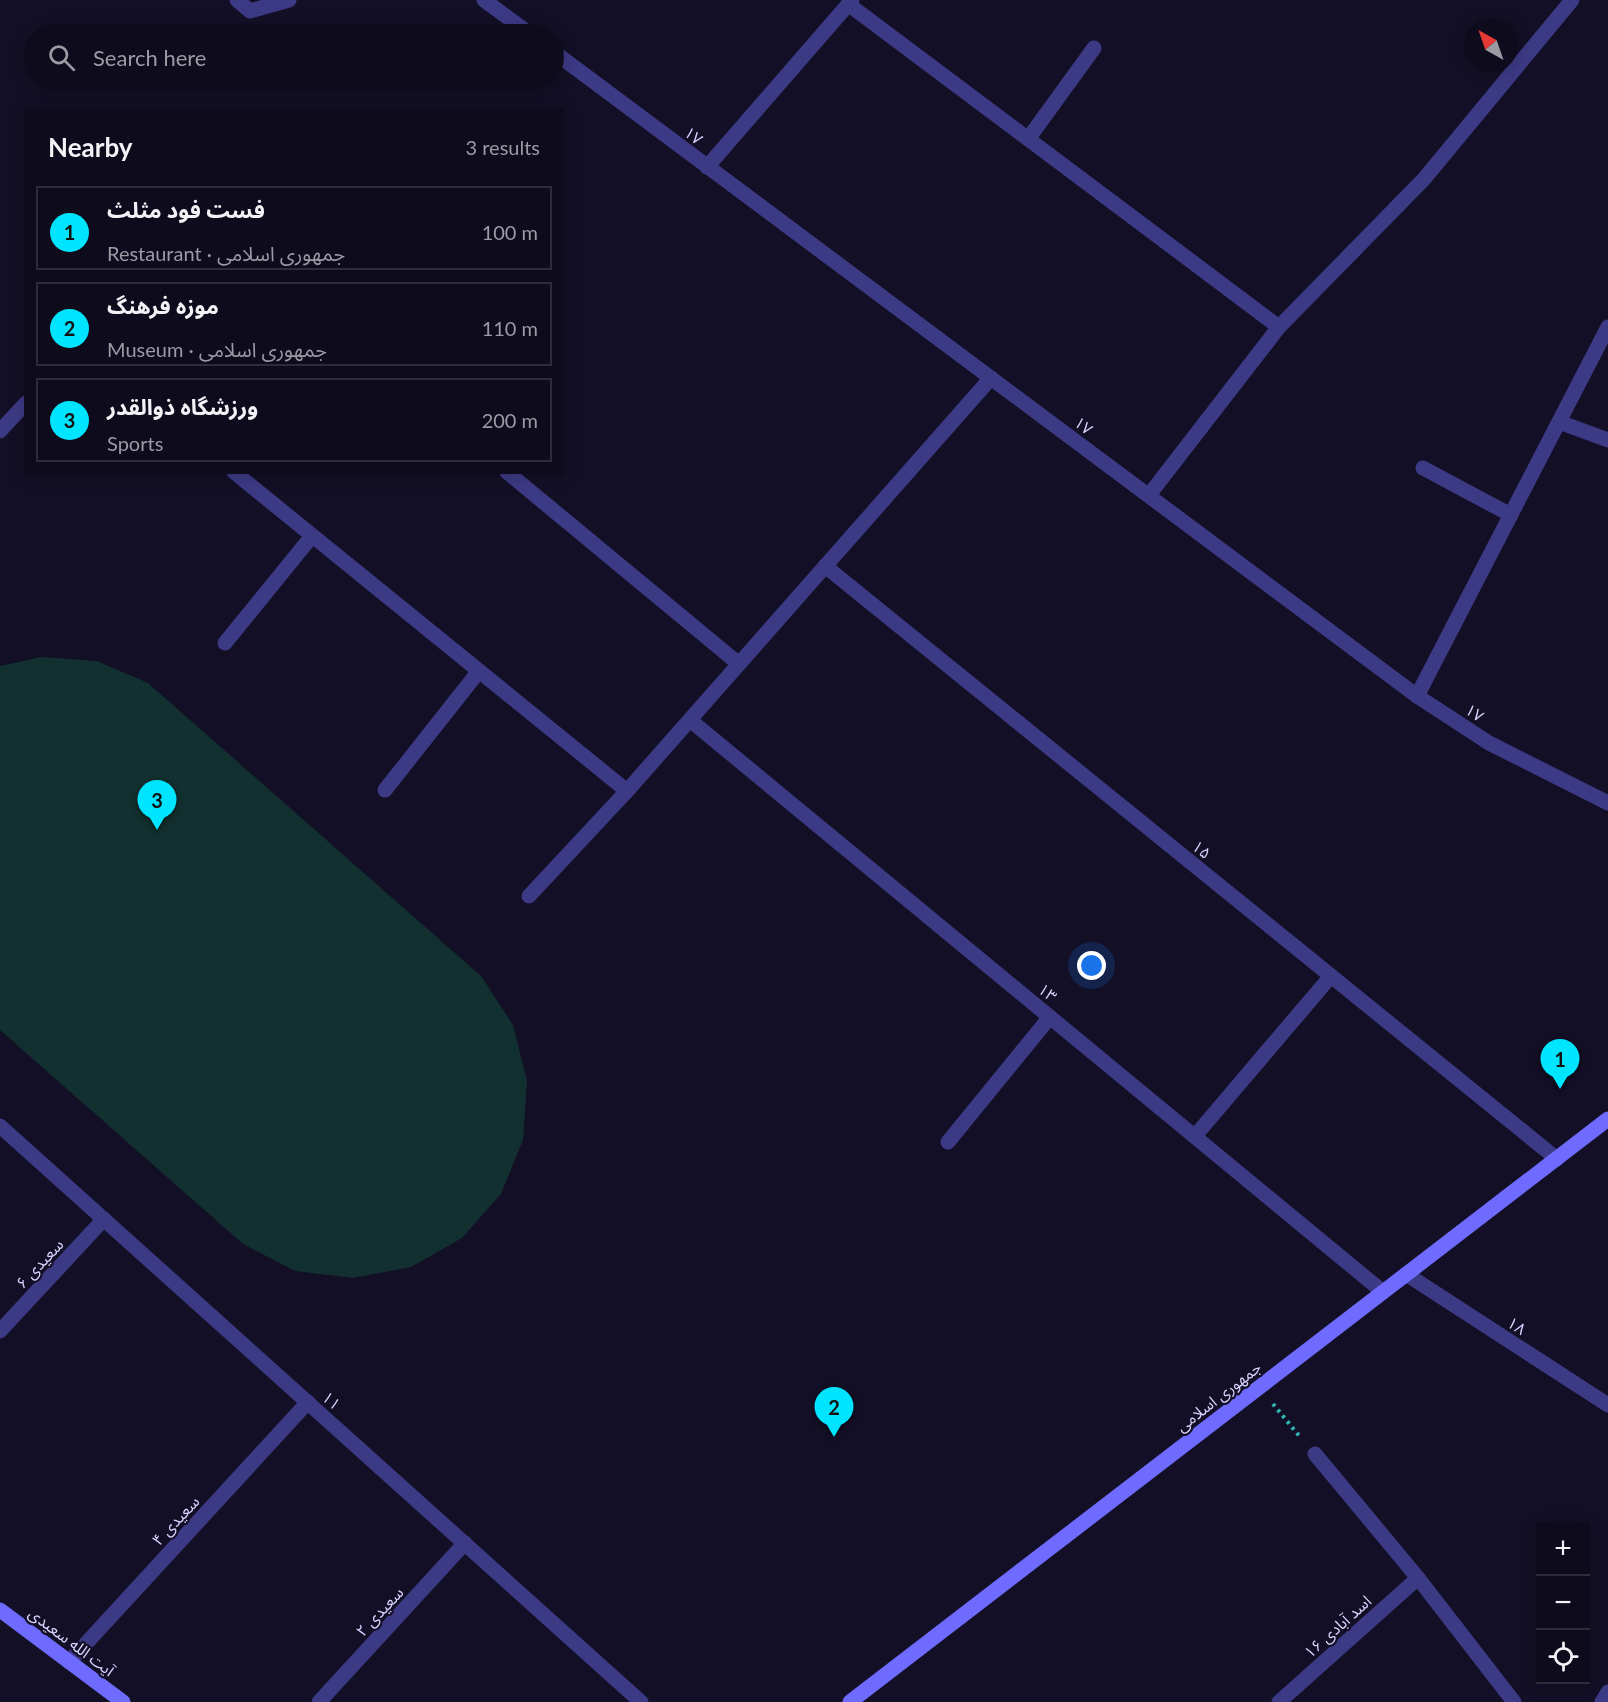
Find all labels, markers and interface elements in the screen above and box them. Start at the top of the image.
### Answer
north arrow [1464,18,1518,72]
search box [24,24,564,90]
icon: search [45,41,78,74]
text: Search here [93,44,206,71]
street label: ۱۷ [681,122,707,148]
text: Nearby [48,131,133,163]
text: 3 results [465,135,540,159]
text: فست فود مثلث [107,196,265,223]
text: 1 [64,220,75,244]
text: 100 m [482,220,538,244]
text: Restaurant · جمهوری اسلامی [107,241,345,265]
text: موزه فرهنگ [107,292,219,319]
text: 2 [64,316,75,340]
text: 110 m [482,316,538,340]
text: Museum · جمهوری اسلامی [107,337,327,361]
text: ورزشگاه ذوالقدر [107,393,258,420]
text: 3 [64,408,75,432]
text: 200 m [482,408,538,432]
street label: ۱۷ [1071,412,1097,438]
text: Sports [107,431,163,455]
street label: ۱۷ [1462,699,1488,725]
pin: 3 [138,780,176,830]
street label: ۱۵ [1189,836,1215,862]
your location [1077,951,1106,980]
street label: ۱۳ [1035,979,1061,1005]
pin: 1 [1540,1040,1580,1089]
street label: سعیدی ۶ [11,1234,67,1292]
street label: ۱۸ [1504,1312,1530,1338]
street label: جمهوری اسلامی [1172,1357,1265,1436]
street label: ۱۱ [319,1387,345,1413]
pin: 2 [814,1388,854,1437]
street label: سعیدی ۴ [147,1491,203,1549]
map controls [1536,1522,1590,1684]
button: + [1536,1522,1590,1576]
button: − [1536,1576,1590,1630]
street label: سعیدی ۲ [351,1582,407,1640]
street label: اسد آبادی ۱۶ [1299,1591,1375,1662]
street label: آیت الله سعیدی [25,1603,120,1681]
button: locate [1536,1630,1590,1684]

